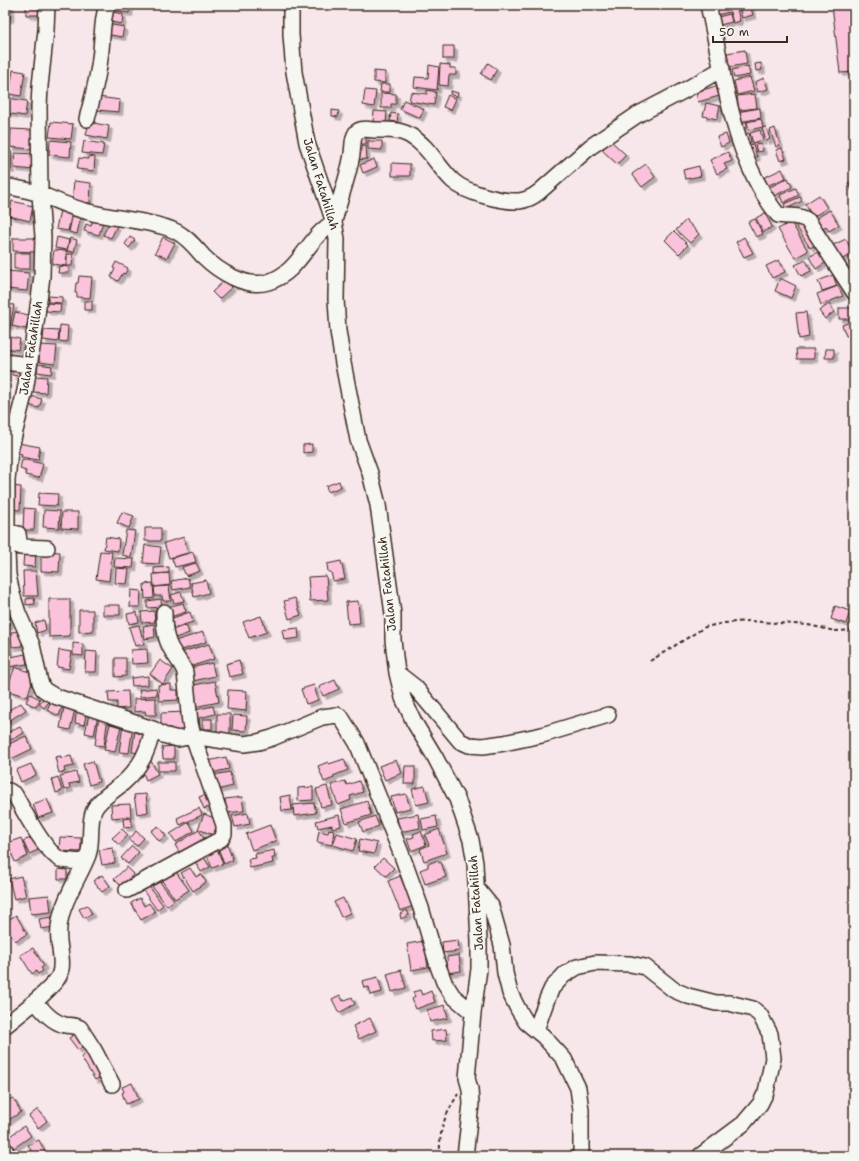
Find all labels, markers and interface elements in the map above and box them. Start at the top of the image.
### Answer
scale bar [713,18,787,44]
text: 50 m [719,24,749,40]
street label: Jalan Fatahillah [299,136,343,232]
street label: Jalan Fatahillah [16,300,46,396]
street label: Jalan Fatahillah [374,536,400,632]
street label: Jalan Fatahillah [465,855,487,951]

